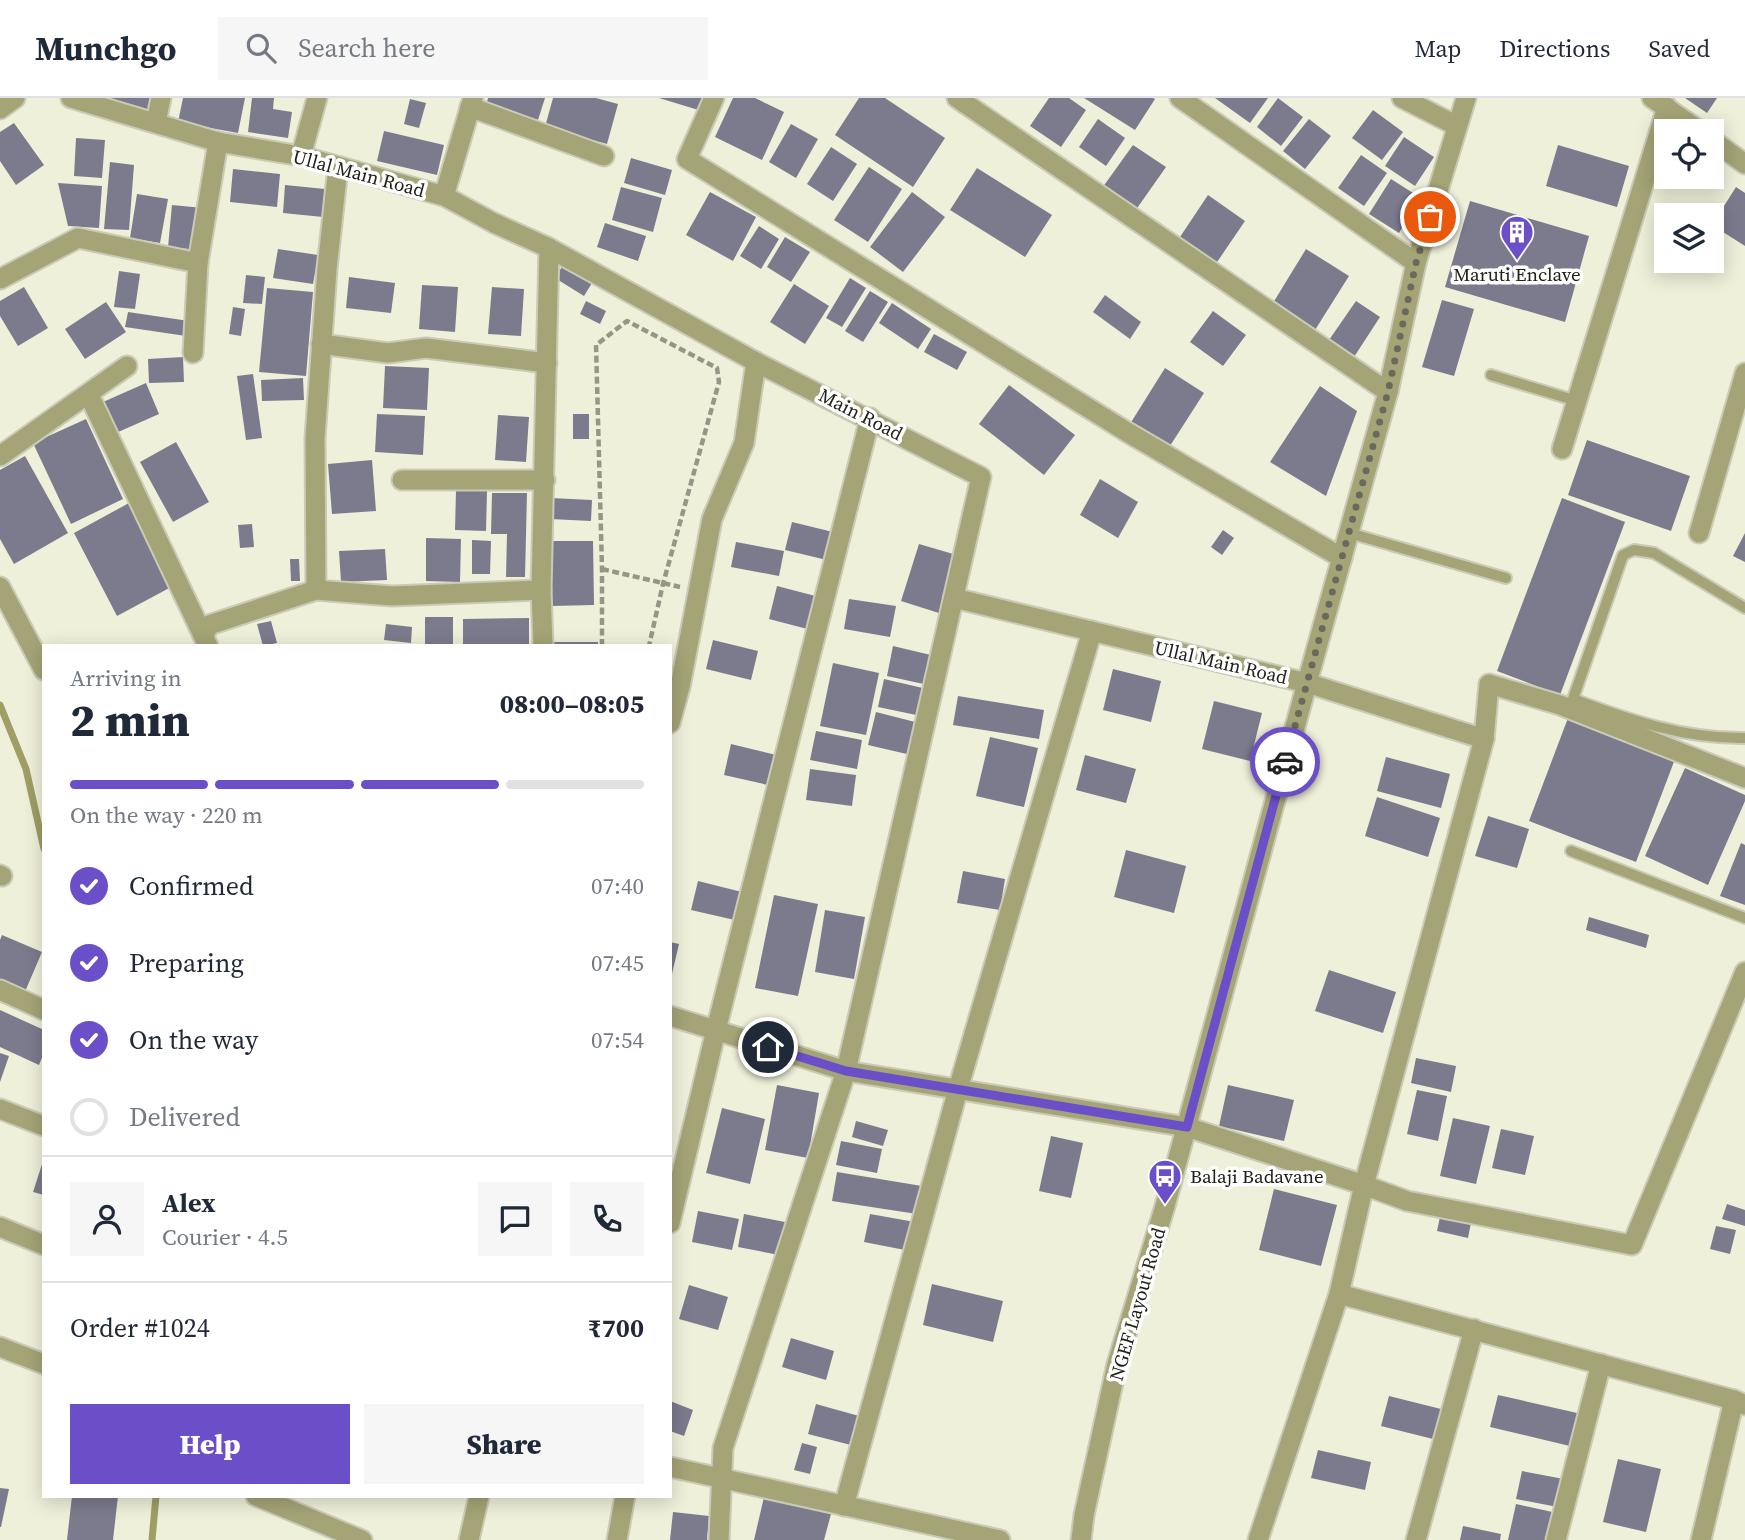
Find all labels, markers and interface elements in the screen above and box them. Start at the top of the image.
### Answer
search box [218,17,708,80]
text: Munchgo [35,26,176,71]
icon: search [242,29,280,67]
text: Search here [298,30,435,66]
text: Map [1414,32,1461,65]
text: Directions [1499,32,1610,65]
text: Saved [1648,32,1710,65]
map controls [1654,119,1724,273]
button: locate [1654,119,1724,189]
street label: Ullal Main Road [290,143,428,203]
pin [1400,187,1460,247]
icon: bag [1411,198,1449,236]
button: layers [1654,203,1724,273]
building icon: Maruti Enclave [1498,213,1536,262]
place label: Maruti Enclave [1453,261,1581,287]
street label: Main Road [815,382,908,446]
street label: Ullal Main Road [1152,634,1290,690]
text: Arriving in [70,662,182,694]
text: 08:00–08:05 [500,686,644,722]
text: 2 min [70,688,190,751]
courier [1250,727,1320,797]
icon: car [1266,743,1304,781]
text: On the way · 220 m [70,799,263,831]
icon: check [70,867,108,905]
text: Confirmed [129,868,254,904]
text: 07:40 [591,870,644,902]
icon: check [70,944,108,982]
text: Preparing [129,945,244,981]
text: 07:45 [591,947,644,979]
pin [738,1017,798,1077]
icon: check [70,1021,108,1059]
text: On the way [129,1022,258,1058]
text: 07:54 [591,1024,644,1056]
icon: home [749,1028,787,1066]
text: Delivered [129,1099,240,1135]
bus stop icon: Balaji Badavane [1146,1157,1184,1206]
place label: Balaji Badavane [1190,1163,1324,1189]
button: person [70,1182,144,1256]
button: chat [478,1182,552,1256]
button: phone [570,1182,644,1256]
text: Alex [162,1185,216,1221]
text: Courier · 4.5 [162,1221,288,1253]
street label: NGEF Layout Road [1103,1224,1171,1384]
text: Order #1024 [70,1310,210,1346]
text: ₹700 [588,1310,644,1346]
button: Help [70,1404,350,1484]
button: Share [364,1404,644,1484]

